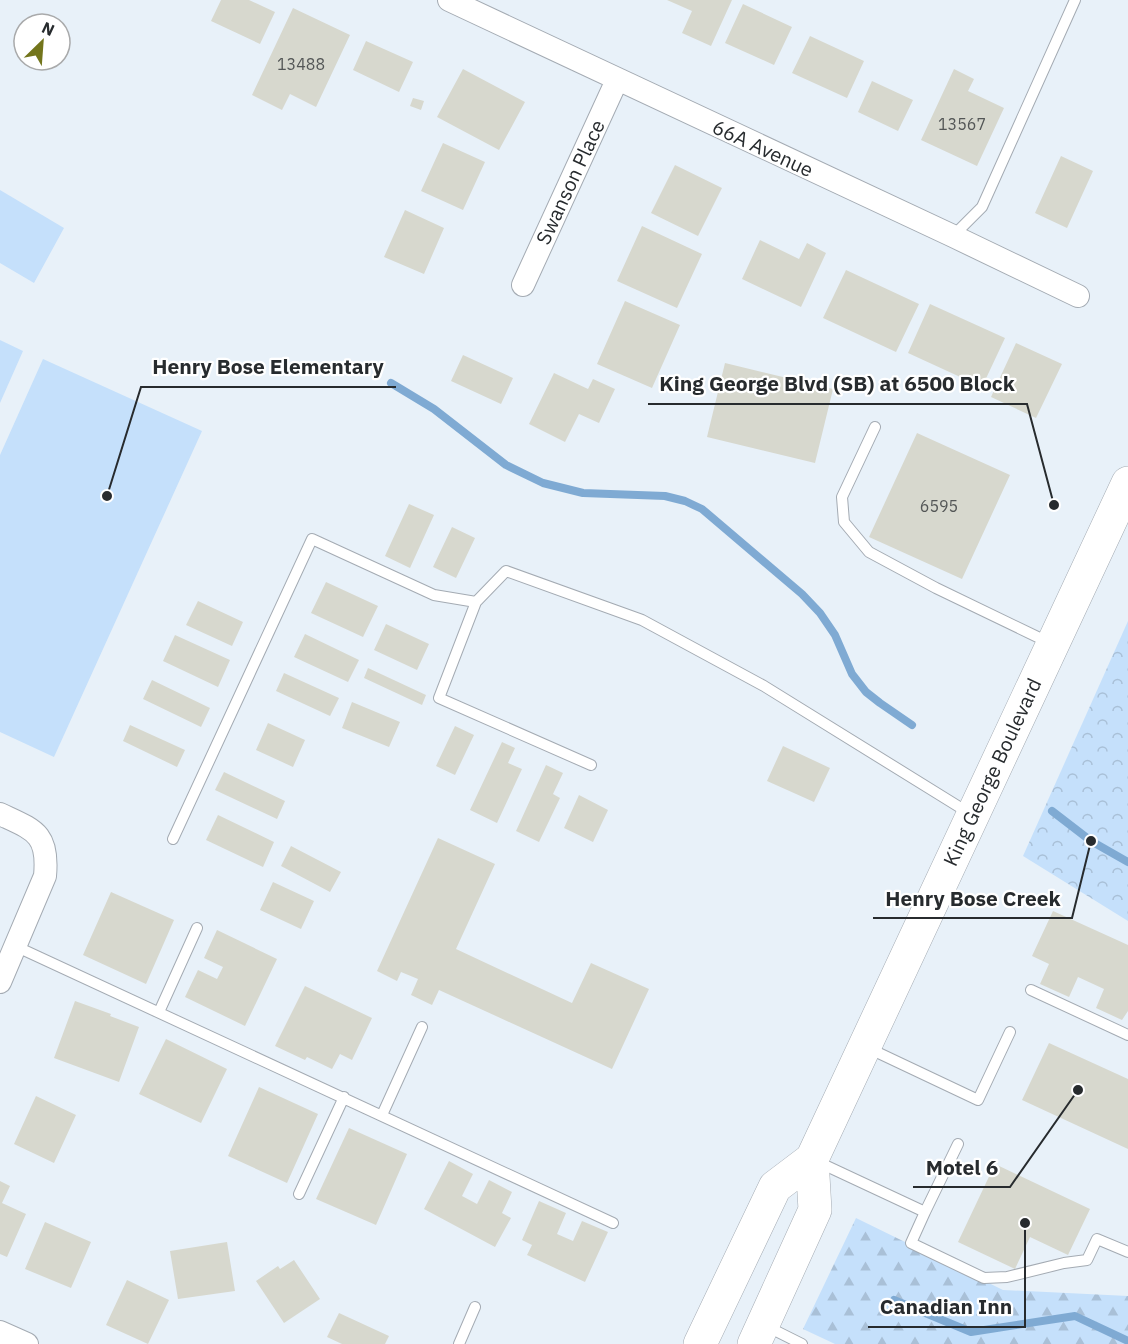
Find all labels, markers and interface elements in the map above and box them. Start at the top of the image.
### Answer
north arrow [12,12,72,72]
text: N [39,17,58,40]
house number: 13488 [277,54,325,74]
street label: 66A Avenue [708,113,818,183]
house number: 13567 [938,114,986,134]
street label: Swanson Place [529,115,611,249]
callout: Henry Bose Elementary [141,348,396,387]
text: Henry Bose Elementary [152,352,384,380]
callout: King George Blvd (SB) at 6500 Block [648,365,1027,404]
text: King George Blvd (SB) at 6500 Block [659,369,1016,397]
house number: 6595 [920,496,958,516]
street label: King George Boulevard [937,674,1047,870]
callout: Henry Bose Creek [873,879,1072,918]
text: Henry Bose Creek [885,884,1062,912]
callout: Motel 6 [913,1148,1010,1187]
text: Motel 6 [926,1153,998,1181]
callout: Canadian Inn [868,1288,1025,1327]
text: Canadian Inn [880,1292,1012,1320]

